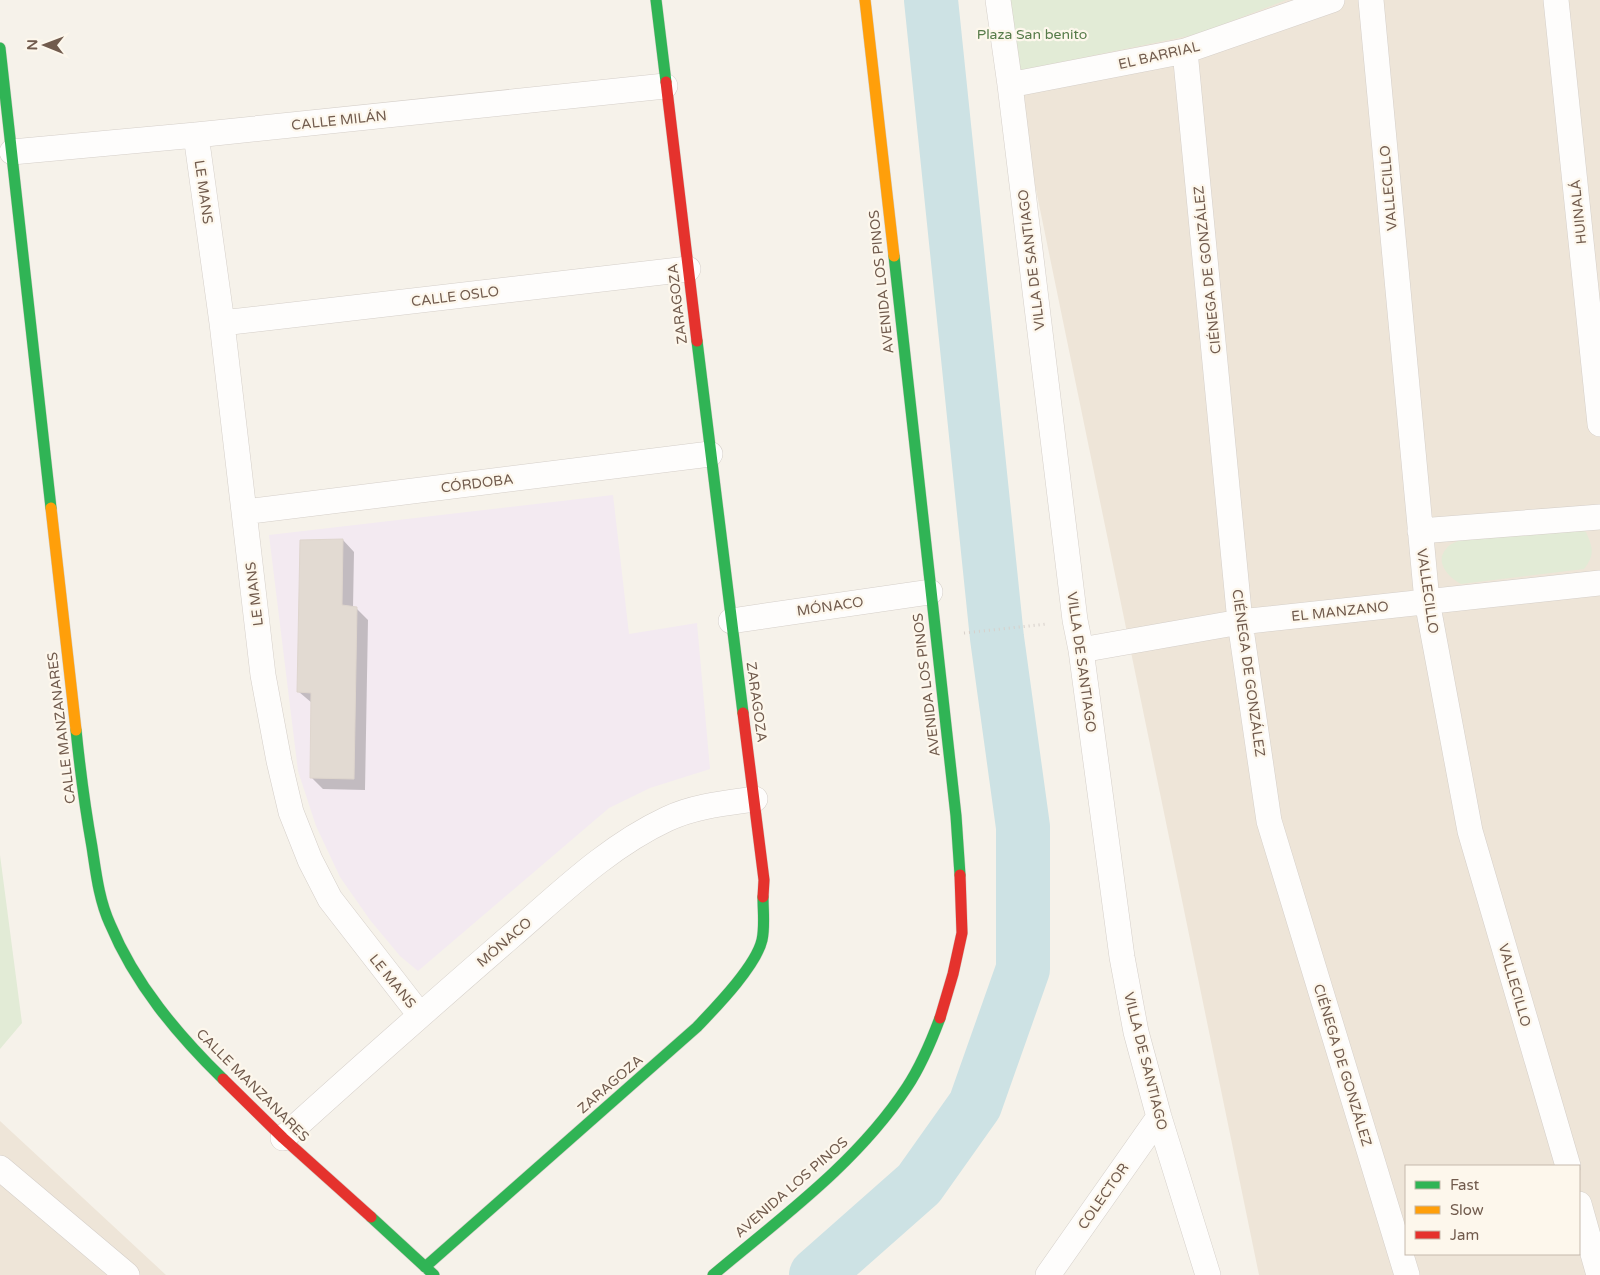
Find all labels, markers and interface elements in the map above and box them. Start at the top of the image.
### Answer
north arrow [20,20,70,70]
park label: Plaza San benito [977,26,1087,43]
street label: EL BARRIAL [1117,38,1202,73]
text: N [24,39,41,51]
street label: CALLE MILÁN [290,107,388,134]
street label: VALLECILLO [1376,145,1401,231]
street label: LE MANS [191,159,216,226]
street label: HUINALÁ [1567,179,1590,245]
street label: CIÉNEGA DE GONZÁLEZ [1190,185,1225,355]
street label: VILLA DE SANTIAGO [1014,189,1049,331]
street label: AVENIDA LOS PINOS [865,209,897,355]
street label: ZARAGOZA [664,263,691,345]
street label: CALLE OSLO [410,283,500,310]
street label: CÓRDOBA [440,471,514,496]
street label: VALLECILLO [1413,547,1442,635]
street label: LE MANS [242,561,267,627]
street label: CIÉNEGA DE GONZÁLEZ [1228,588,1269,758]
street label: VILLA DE SANTIAGO [1063,591,1100,733]
street label: MÓNACO [796,593,865,620]
street label: EL MANZANO [1291,598,1390,625]
street label: AVENIDA LOS PINOS [909,612,944,758]
street label: CALLE MANZANARES [44,651,79,805]
street label: ZARAGOZA [742,661,771,743]
street label: MÓNACO [473,914,535,971]
street label: VALLECILLO [1495,942,1535,1029]
street label: LE MANS [366,951,420,1012]
street label: CIÉNEGA DE GONZÁLEZ [1310,982,1375,1149]
street label: VILLA DE SANTIAGO [1120,990,1171,1132]
street label: CALLE MANZANARES [193,1025,313,1146]
street label: ZARAGOZA [574,1051,646,1117]
street label: AVENIDA LOS PINOS [731,1133,852,1241]
street label: COLECTOR [1074,1160,1132,1233]
legend [1405,1165,1580,1255]
text: Fast [1450,1176,1480,1194]
text: Slow [1450,1201,1484,1219]
text: Jam [1450,1226,1479,1244]

